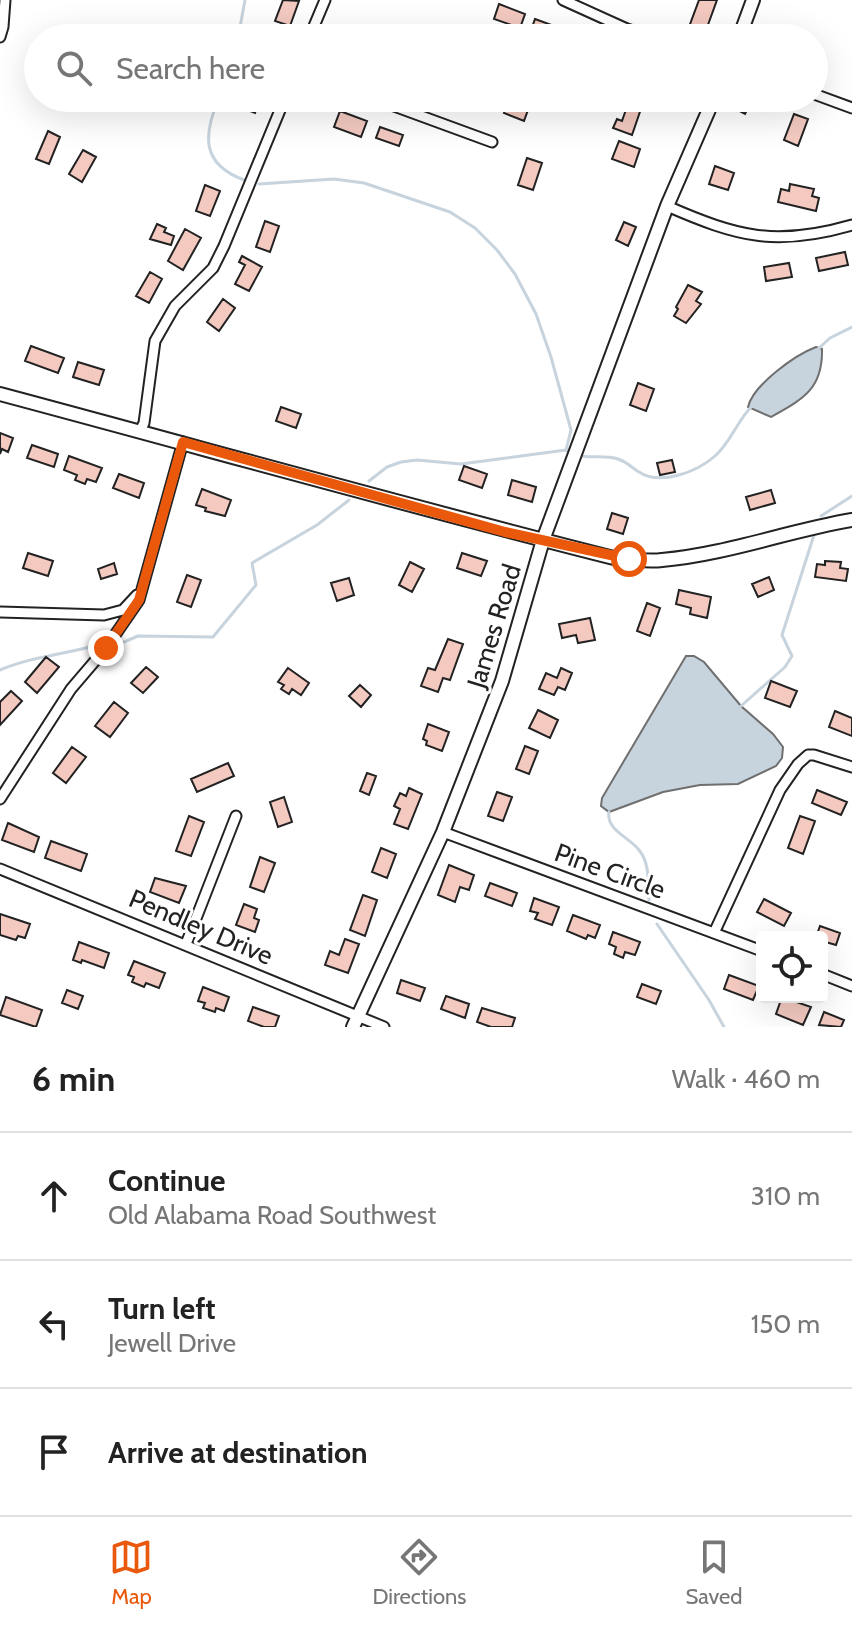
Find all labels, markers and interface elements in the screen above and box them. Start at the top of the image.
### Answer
search box [24,24,828,112]
icon: search [52,46,96,90]
text: Search here [116,50,265,87]
route start [611,541,647,577]
street label: James Road [460,560,528,693]
route end [88,630,124,666]
street label: Pine Circle [550,836,670,906]
street label: Pendley Drive [124,882,278,972]
map controls [756,931,828,1003]
button: locate [756,931,828,1003]
text: 6 min [32,1058,115,1100]
text: Walk · 460 m [672,1063,820,1095]
text: Continue [108,1162,225,1199]
icon: ahead [32,1174,76,1218]
text: 310 m [751,1180,820,1212]
text: Old Alabama Road Southwest [108,1199,436,1231]
text: Turn left [108,1290,216,1327]
icon: left [32,1302,76,1346]
text: 150 m [751,1308,820,1340]
text: Jewell Drive [108,1327,236,1359]
icon: arrive [32,1430,76,1474]
text: Arrive at destination [108,1434,368,1471]
tab: Map [109,1535,153,1610]
tab: Directions [372,1535,466,1610]
tab: Saved [685,1535,743,1610]

